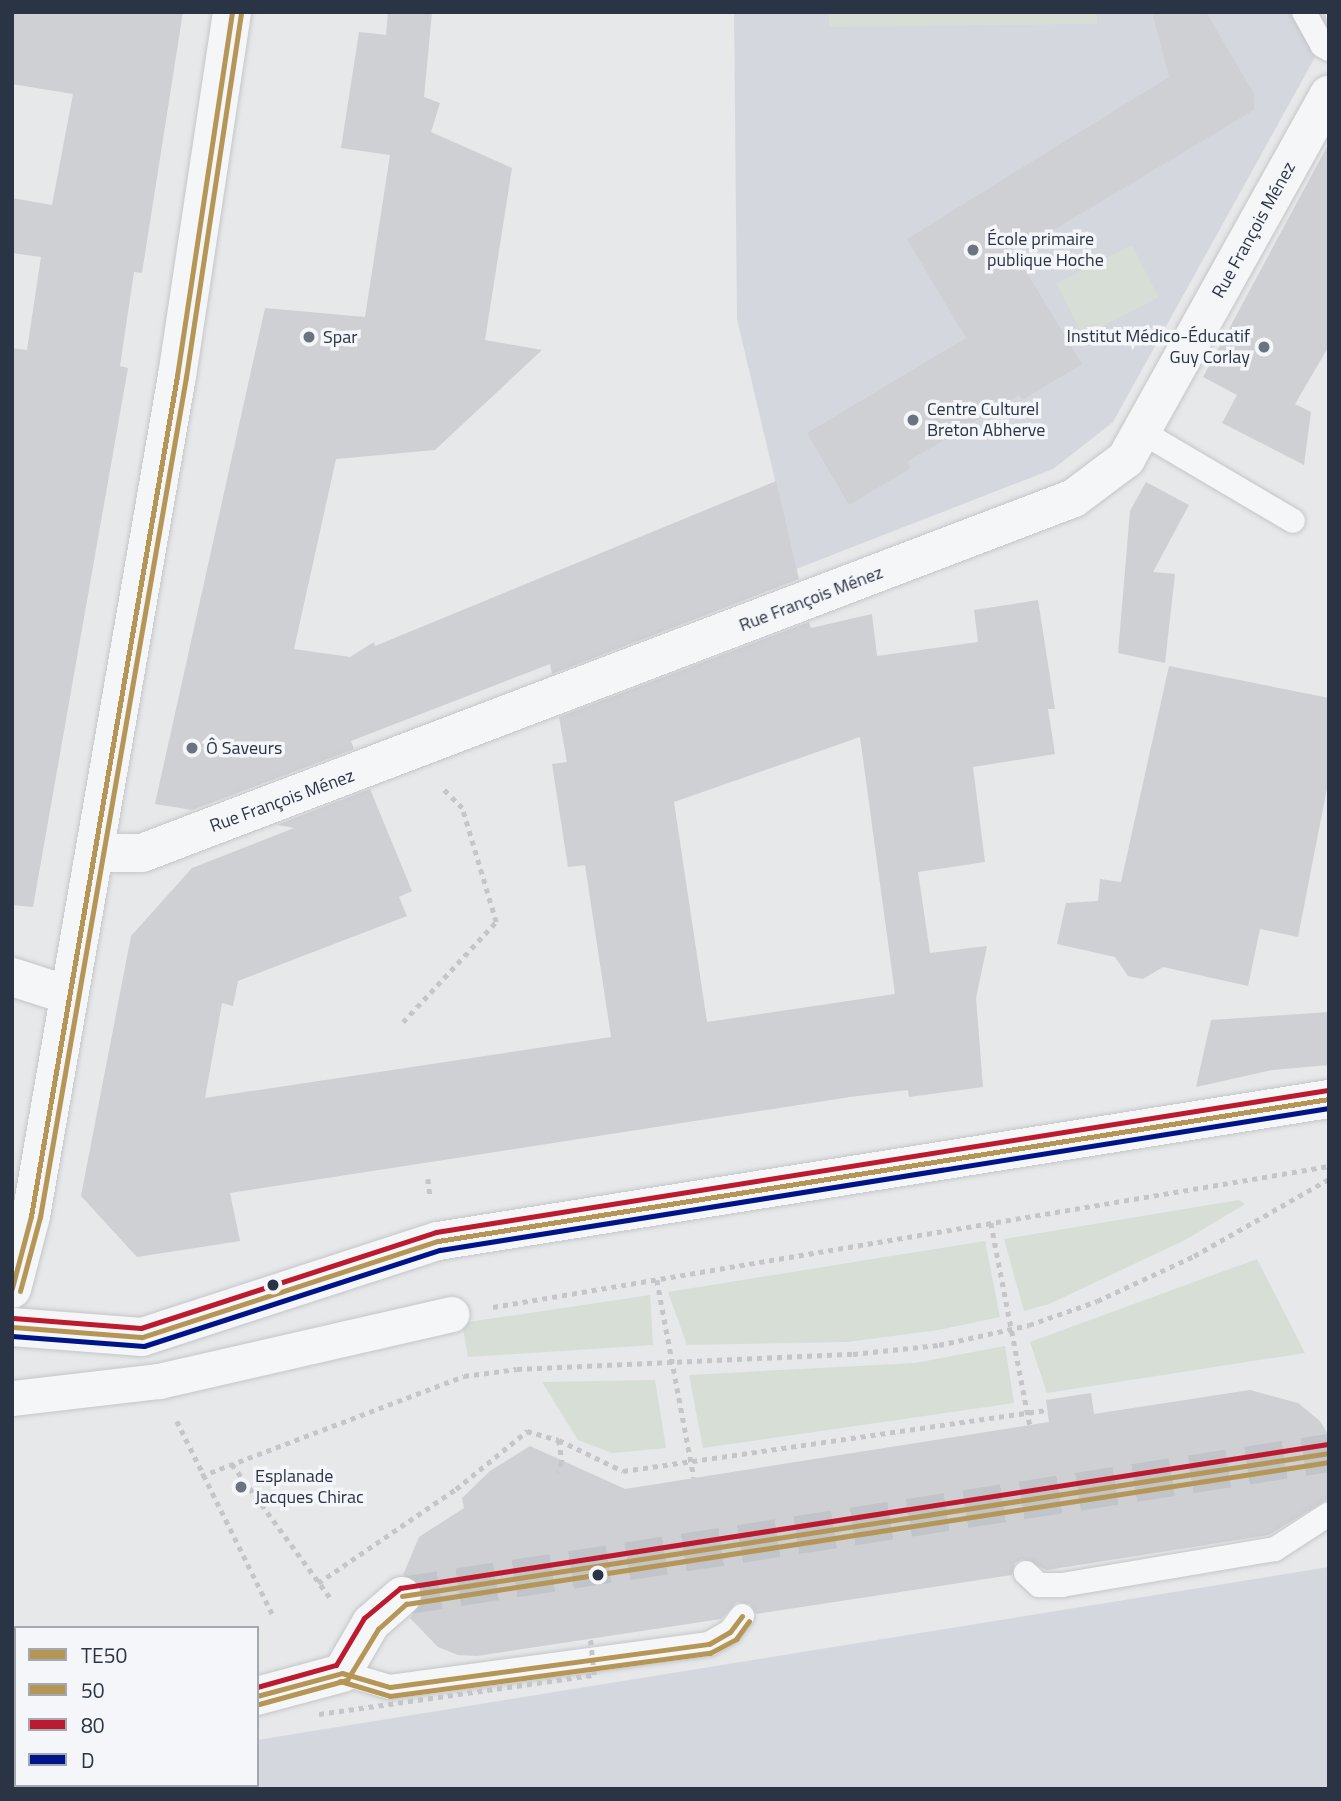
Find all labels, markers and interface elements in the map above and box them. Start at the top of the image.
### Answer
street label: Rue François Ménez [1208,158,1300,302]
place label: École primaire publique Hoche [987,229,1104,272]
marker: École primaire publique Hoche [965,242,981,258]
place label: Spar [323,326,357,348]
place label: Institut Médico-Éducatif Guy Corlay [1066,326,1250,368]
marker: Spar [301,329,317,345]
marker: Institut Médico-Éducatif Guy Corlay [1256,339,1272,355]
place label: Centre Culturel Breton Abherve [927,399,1045,442]
marker: Centre Culturel Breton Abherve [905,412,921,428]
street label: Rue François Ménez [736,562,886,636]
place label: Ô Saveurs [206,737,282,759]
marker: Ô Saveurs [184,740,200,756]
street label: Rue François Ménez [207,765,357,837]
unlabelled marker [266,1278,280,1292]
place label: Esplanade Jacques Chirac [255,1466,364,1508]
marker: Esplanade Jacques Chirac [233,1479,249,1495]
unlabelled marker [591,1568,605,1582]
legend [14,1626,259,1787]
text: TE50 [81,1639,127,1671]
text: 50 [81,1674,105,1706]
text: 80 [81,1709,105,1741]
text: D [81,1744,95,1776]

